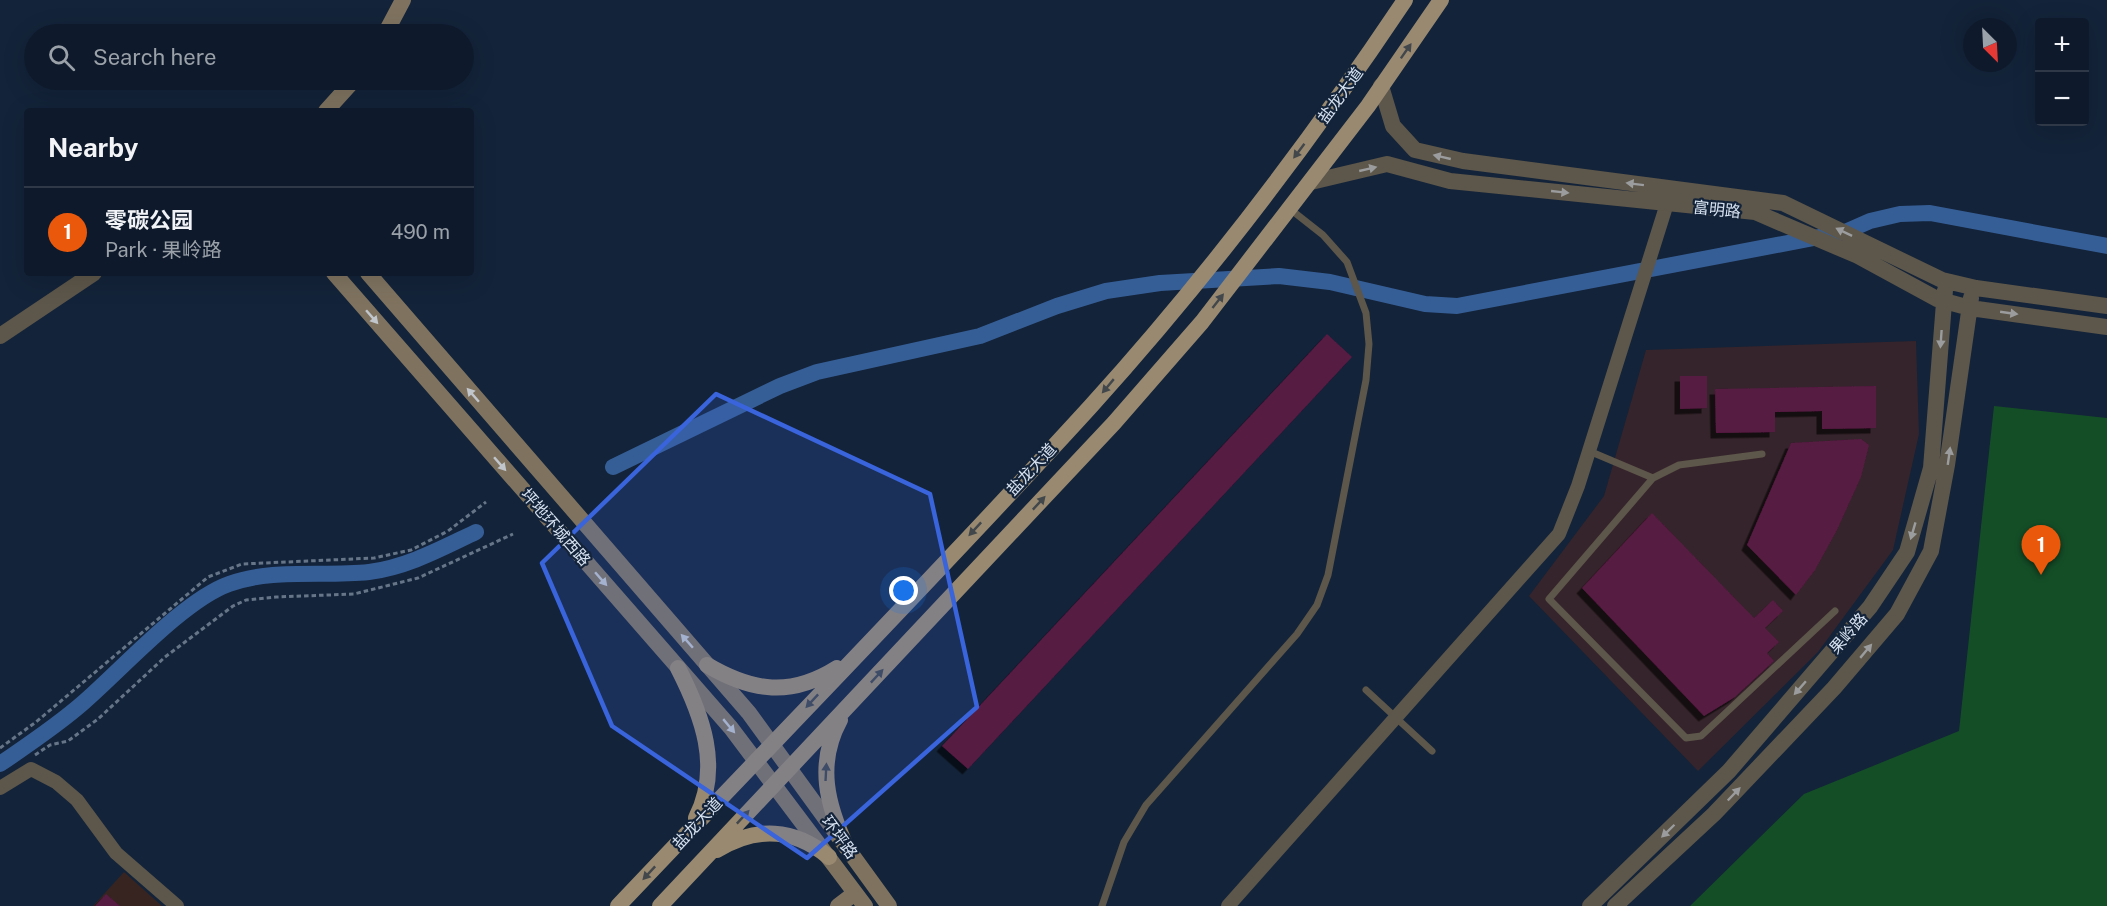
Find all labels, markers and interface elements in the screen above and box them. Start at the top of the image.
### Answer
north arrow [1963,18,2017,72]
map controls [2035,18,2089,126]
button: + [2035,18,2089,72]
search box [24,24,474,90]
icon: search [45,41,78,74]
one-way arrow [1400,43,1412,59]
text: Search here [93,44,217,70]
street label: 盐龙大道 [1314,64,1367,127]
button: − [2035,72,2089,126]
text: Nearby [48,132,138,163]
one-way arrow [1293,143,1305,158]
one-way arrow [1433,151,1451,161]
one-way arrow [1359,163,1377,173]
one-way arrow [1625,179,1644,188]
one-way arrow [1550,187,1569,197]
street label: 富明路 [1692,198,1742,221]
text: 零碳公园 [105,207,193,233]
text: 1 [63,220,72,244]
text: 490 m [391,220,450,244]
one-way arrow [1836,228,1853,237]
text: Park · 果岭路 [105,238,222,262]
one-way arrow [1211,294,1223,309]
one-way arrow [365,309,378,324]
one-way arrow [2000,309,2019,318]
one-way arrow [1937,329,1946,348]
one-way arrow [1102,378,1115,393]
one-way arrow [467,388,480,403]
street label: 盐龙大道 [1003,439,1060,499]
one-way arrow [1944,447,1953,466]
one-way arrow [493,456,506,471]
street label: 坪地环城西路 [517,485,594,570]
one-way arrow [1032,496,1045,511]
one-way arrow [968,521,982,536]
one-way arrow [1908,522,1917,540]
pin: 1 [2022,526,2060,575]
one-way arrow [594,571,607,586]
your location [889,576,918,605]
street label: 果岭路 [1825,609,1871,658]
one-way arrow [680,634,693,649]
one-way arrow [1859,644,1872,659]
one-way arrow [870,668,884,683]
one-way arrow [1794,680,1807,696]
one-way arrow [805,693,819,708]
one-way arrow [722,718,735,733]
one-way arrow [822,763,831,782]
one-way arrow [1726,787,1740,801]
street label: 盐龙大道 [669,793,726,853]
one-way arrow [736,810,750,825]
street label: 环坪路 [818,812,861,862]
one-way arrow [1661,823,1675,837]
one-way arrow [643,866,657,880]

